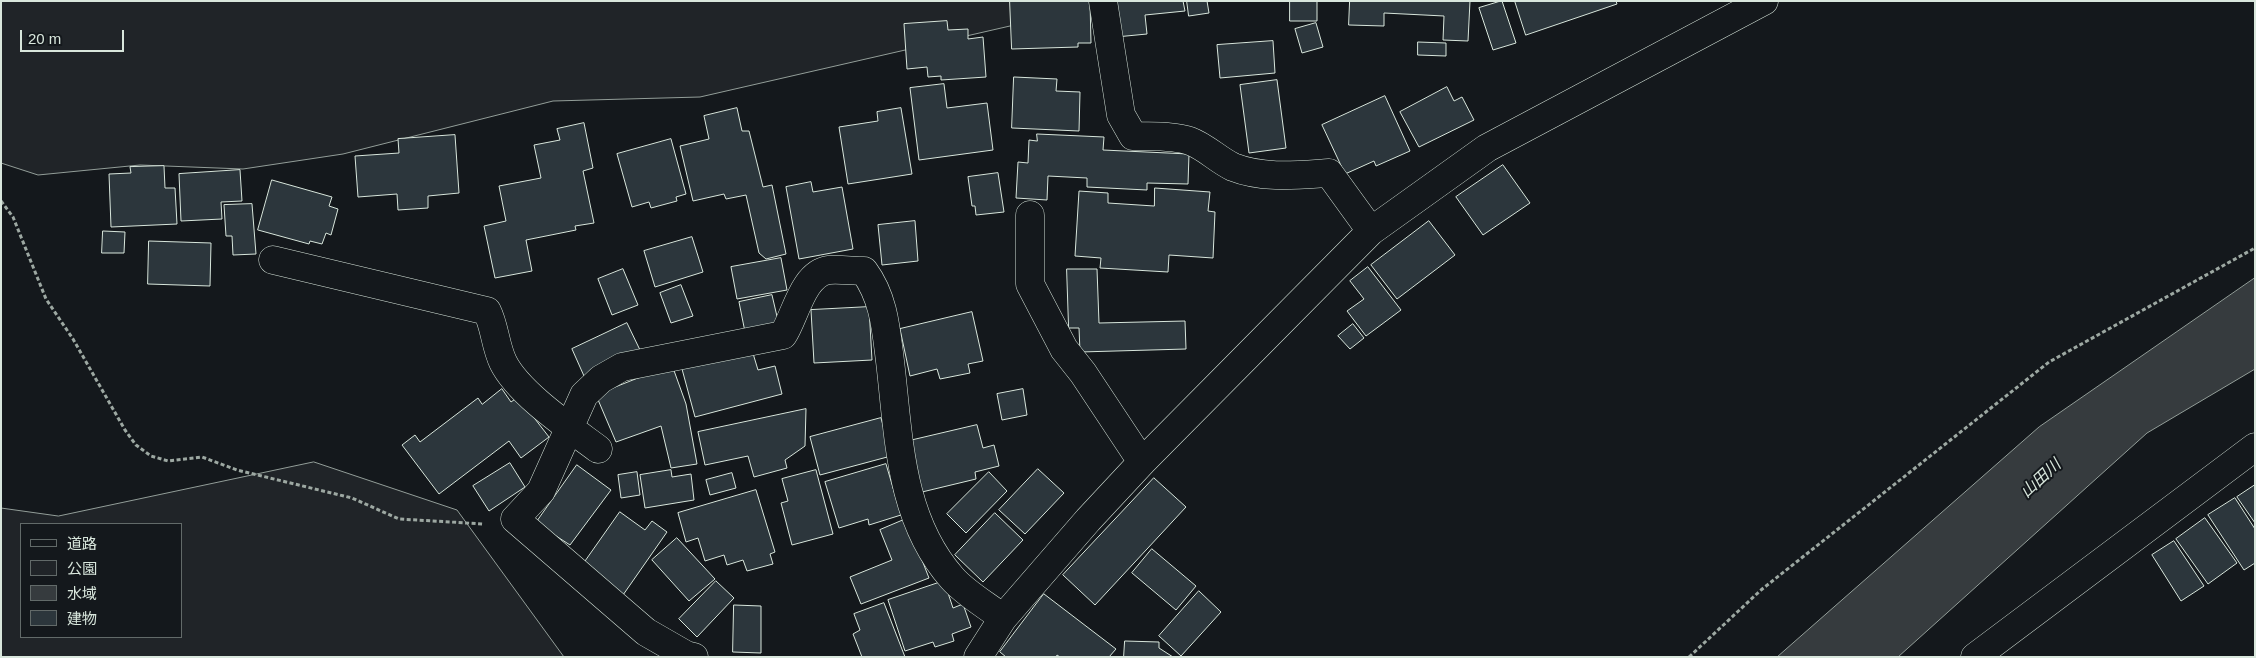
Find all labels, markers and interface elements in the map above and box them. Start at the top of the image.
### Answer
scale bar [22,20,126,52]
text: 20 m [28,30,61,47]
water label: 山田川 [2017,456,2065,502]
legend [20,523,182,638]
text: 道路 [67,535,97,552]
text: 公園 [67,560,97,577]
text: 水域 [67,585,97,602]
text: 建物 [67,610,97,627]

